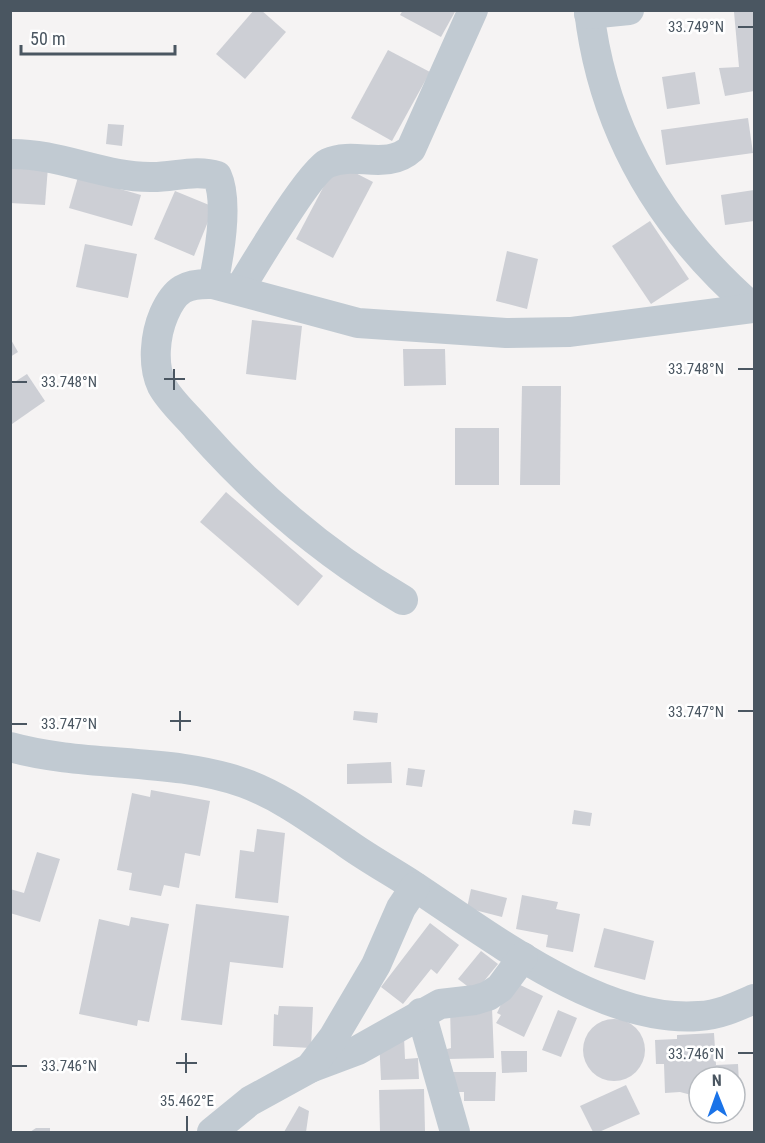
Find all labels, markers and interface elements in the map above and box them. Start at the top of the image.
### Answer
scale bar [21,18,176,56]
text: 33.749°N [668,18,724,36]
text: 50 m [30,28,65,49]
text: 33.748°N [668,360,724,378]
text: 33.748°N [41,373,97,391]
text: 33.747°N [668,703,724,721]
text: 33.747°N [41,715,97,733]
text: 33.746°N [668,1045,724,1063]
text: 33.746°N [41,1057,97,1075]
north arrow [687,1065,747,1125]
text: N [712,1071,722,1090]
text: 35.462°E [160,1092,214,1110]

